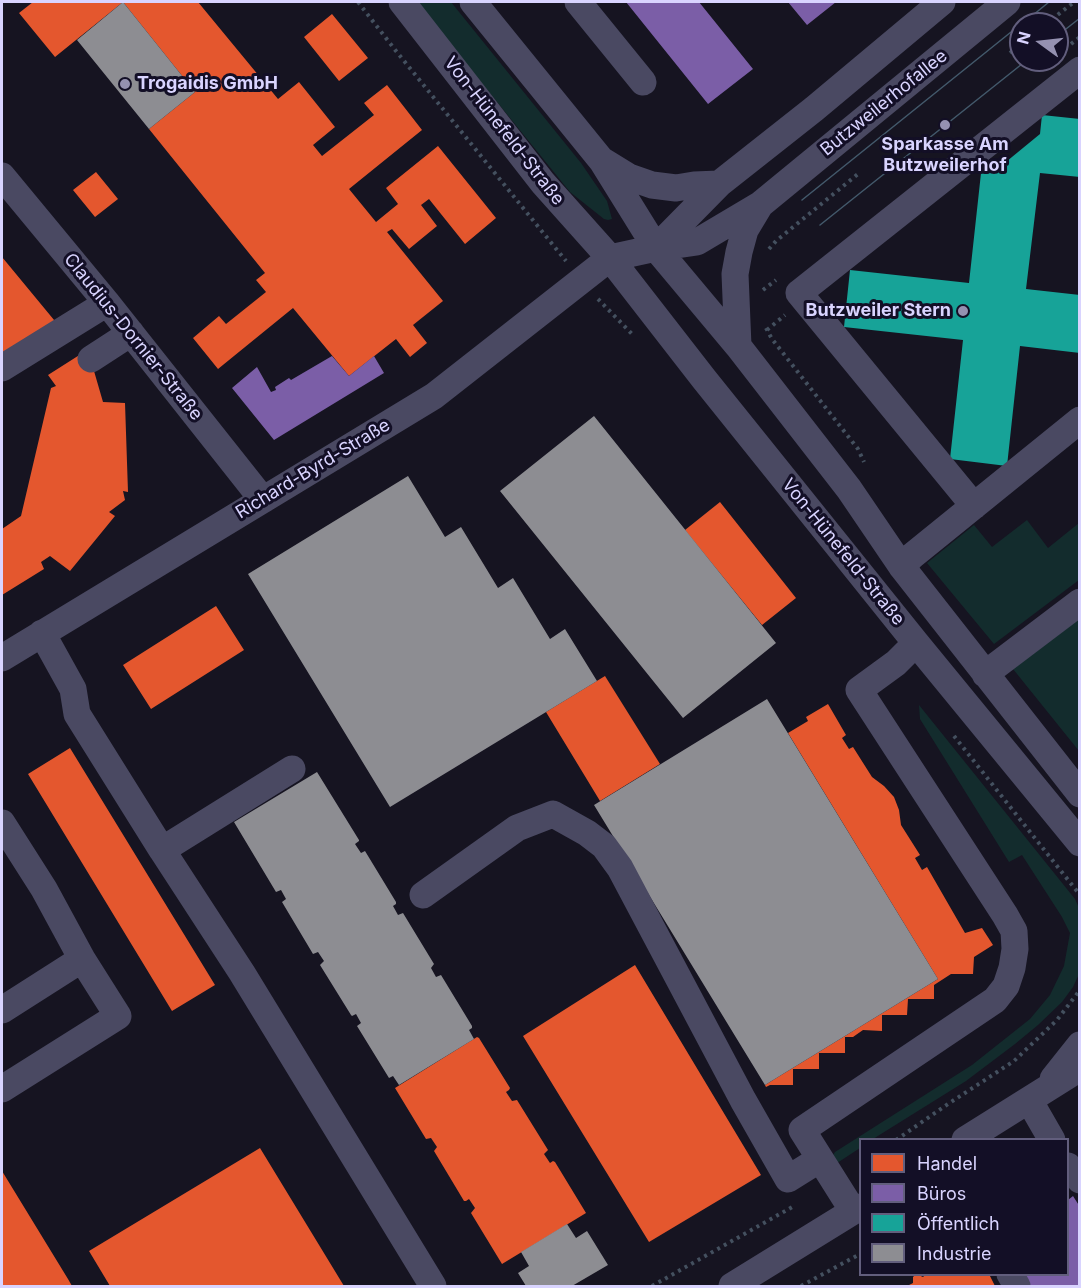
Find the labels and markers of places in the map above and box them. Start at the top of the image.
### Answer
place label: Trogaidis GmbH [137,73,278,95]
marker: Trogaidis GmbH [118,77,132,91]
marker: Sparkasse Am Butzweilerhof [938,118,952,132]
place label: Sparkasse Am Butzweilerhof [881,134,1009,176]
place label: Butzweiler Stern [806,300,951,322]
marker: Butzweiler Stern [956,304,970,318]

